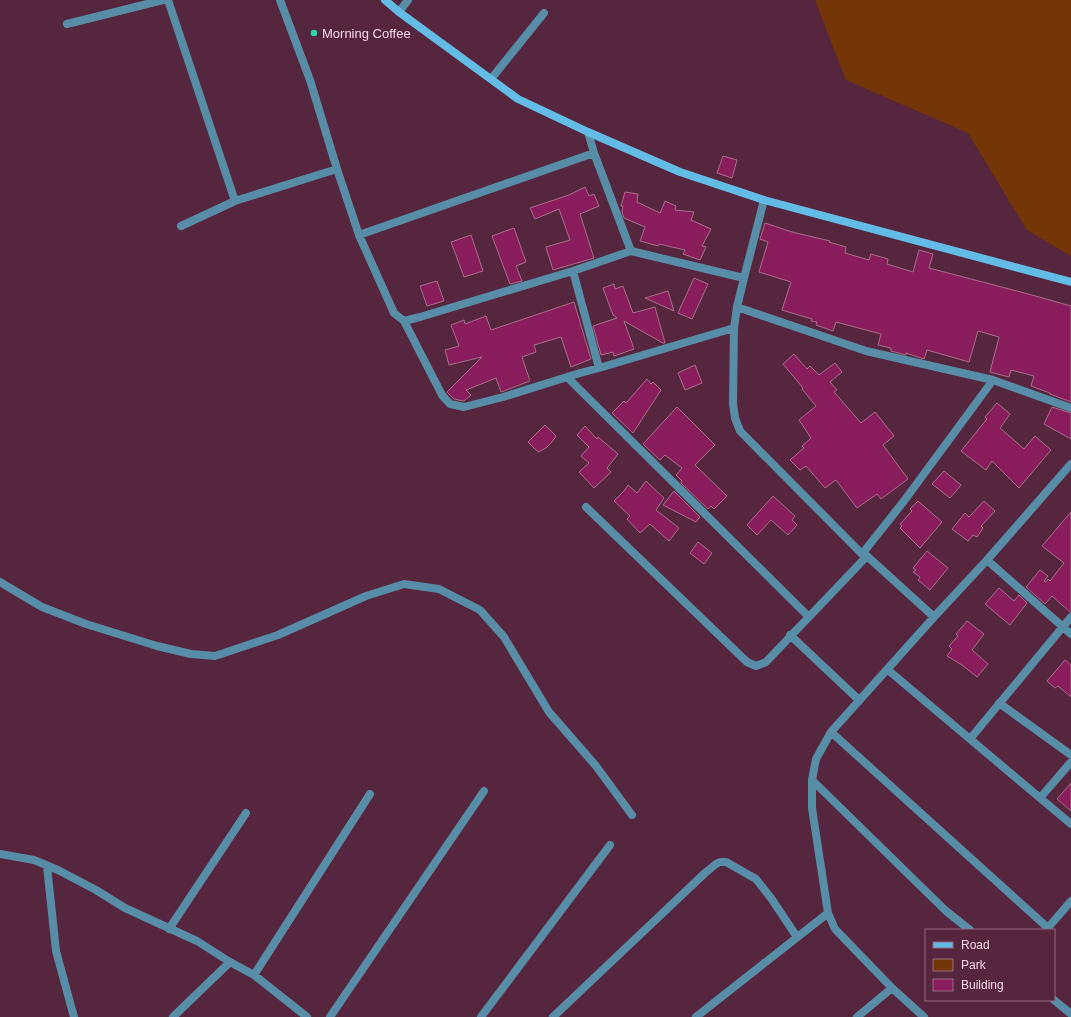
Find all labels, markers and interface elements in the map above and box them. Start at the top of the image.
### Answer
place label: Morning Coffee [322,26,411,41]
marker: Morning Coffee [309,28,319,38]
legend [925,929,1055,1001]
text: Road [961,938,990,952]
text: Park [961,958,987,972]
text: Building [961,978,1004,992]

